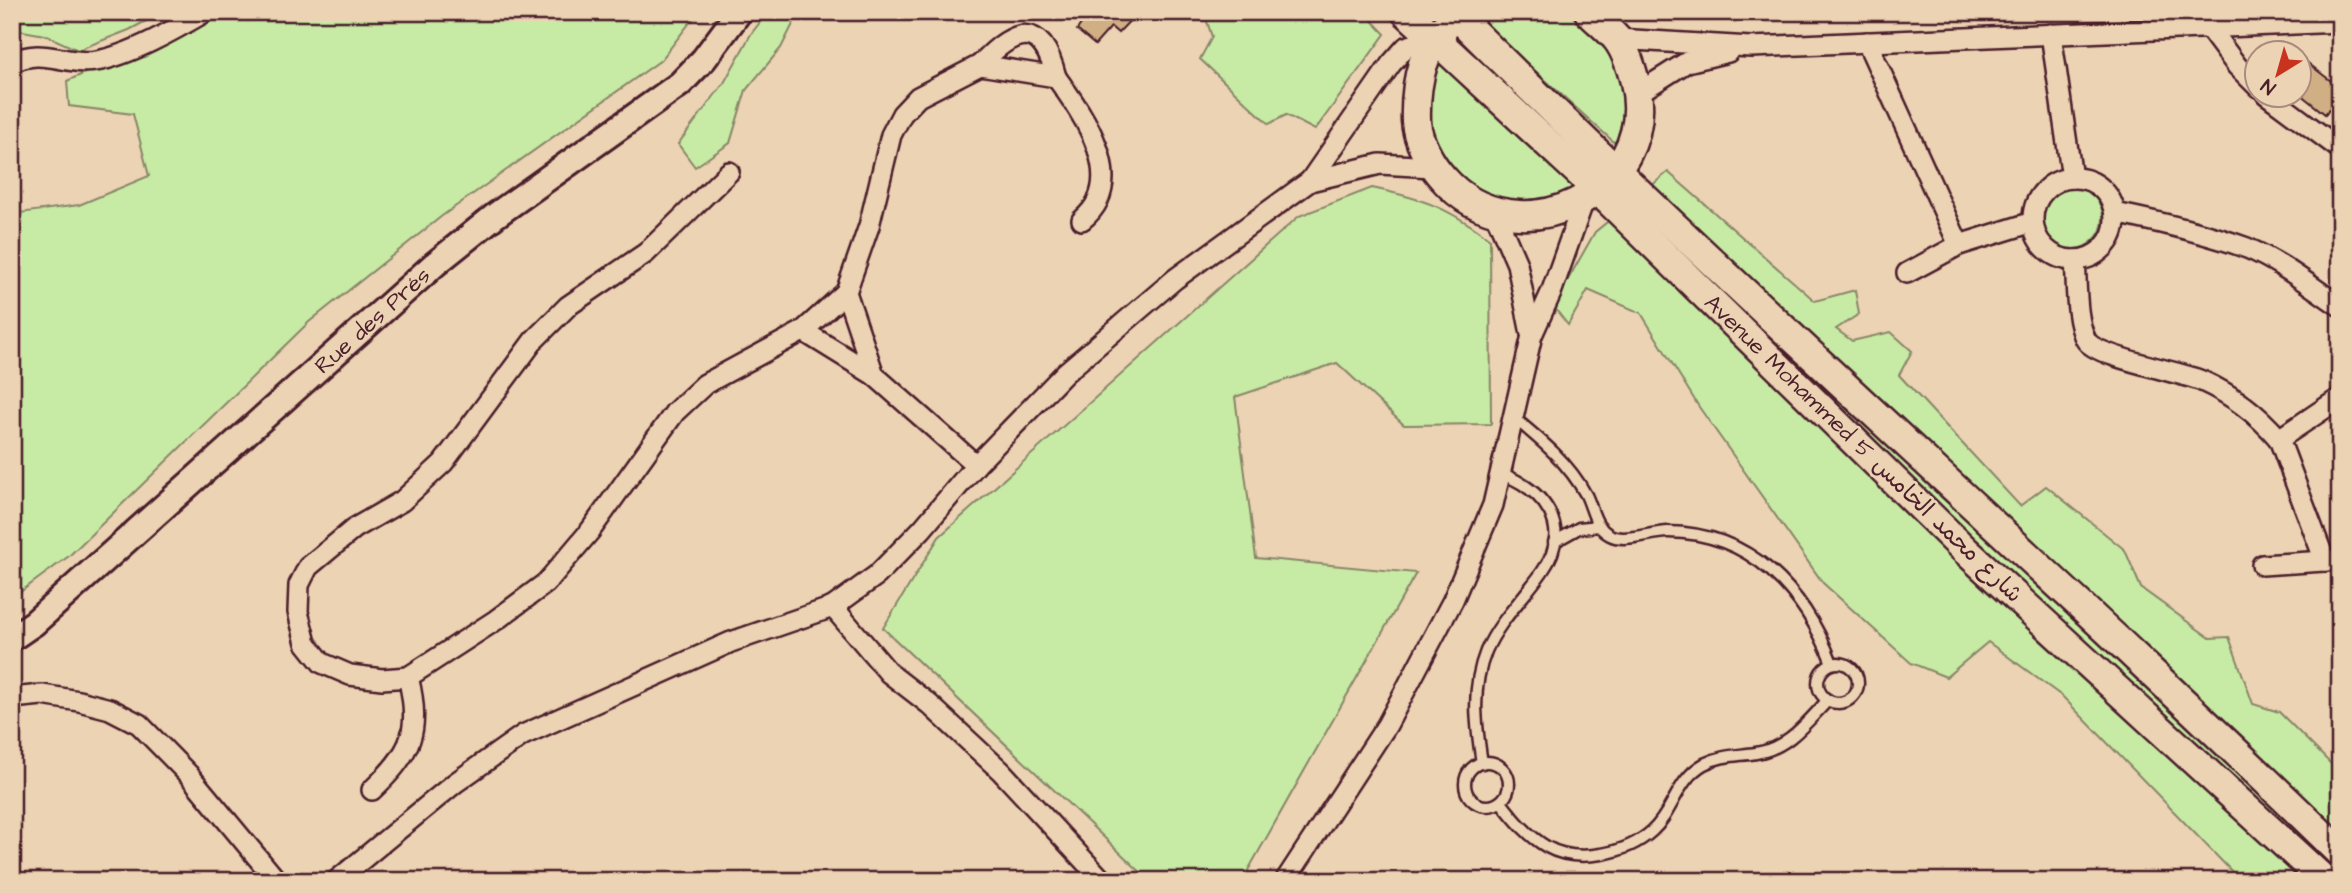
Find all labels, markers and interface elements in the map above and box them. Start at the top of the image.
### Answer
north arrow [2244,38,2314,108]
text: N [2256,72,2282,101]
street label: Rue des Prés [308,260,438,382]
street label: Avenue Mohammed 5 شارع محمد الخامس [1697,287,2030,610]

